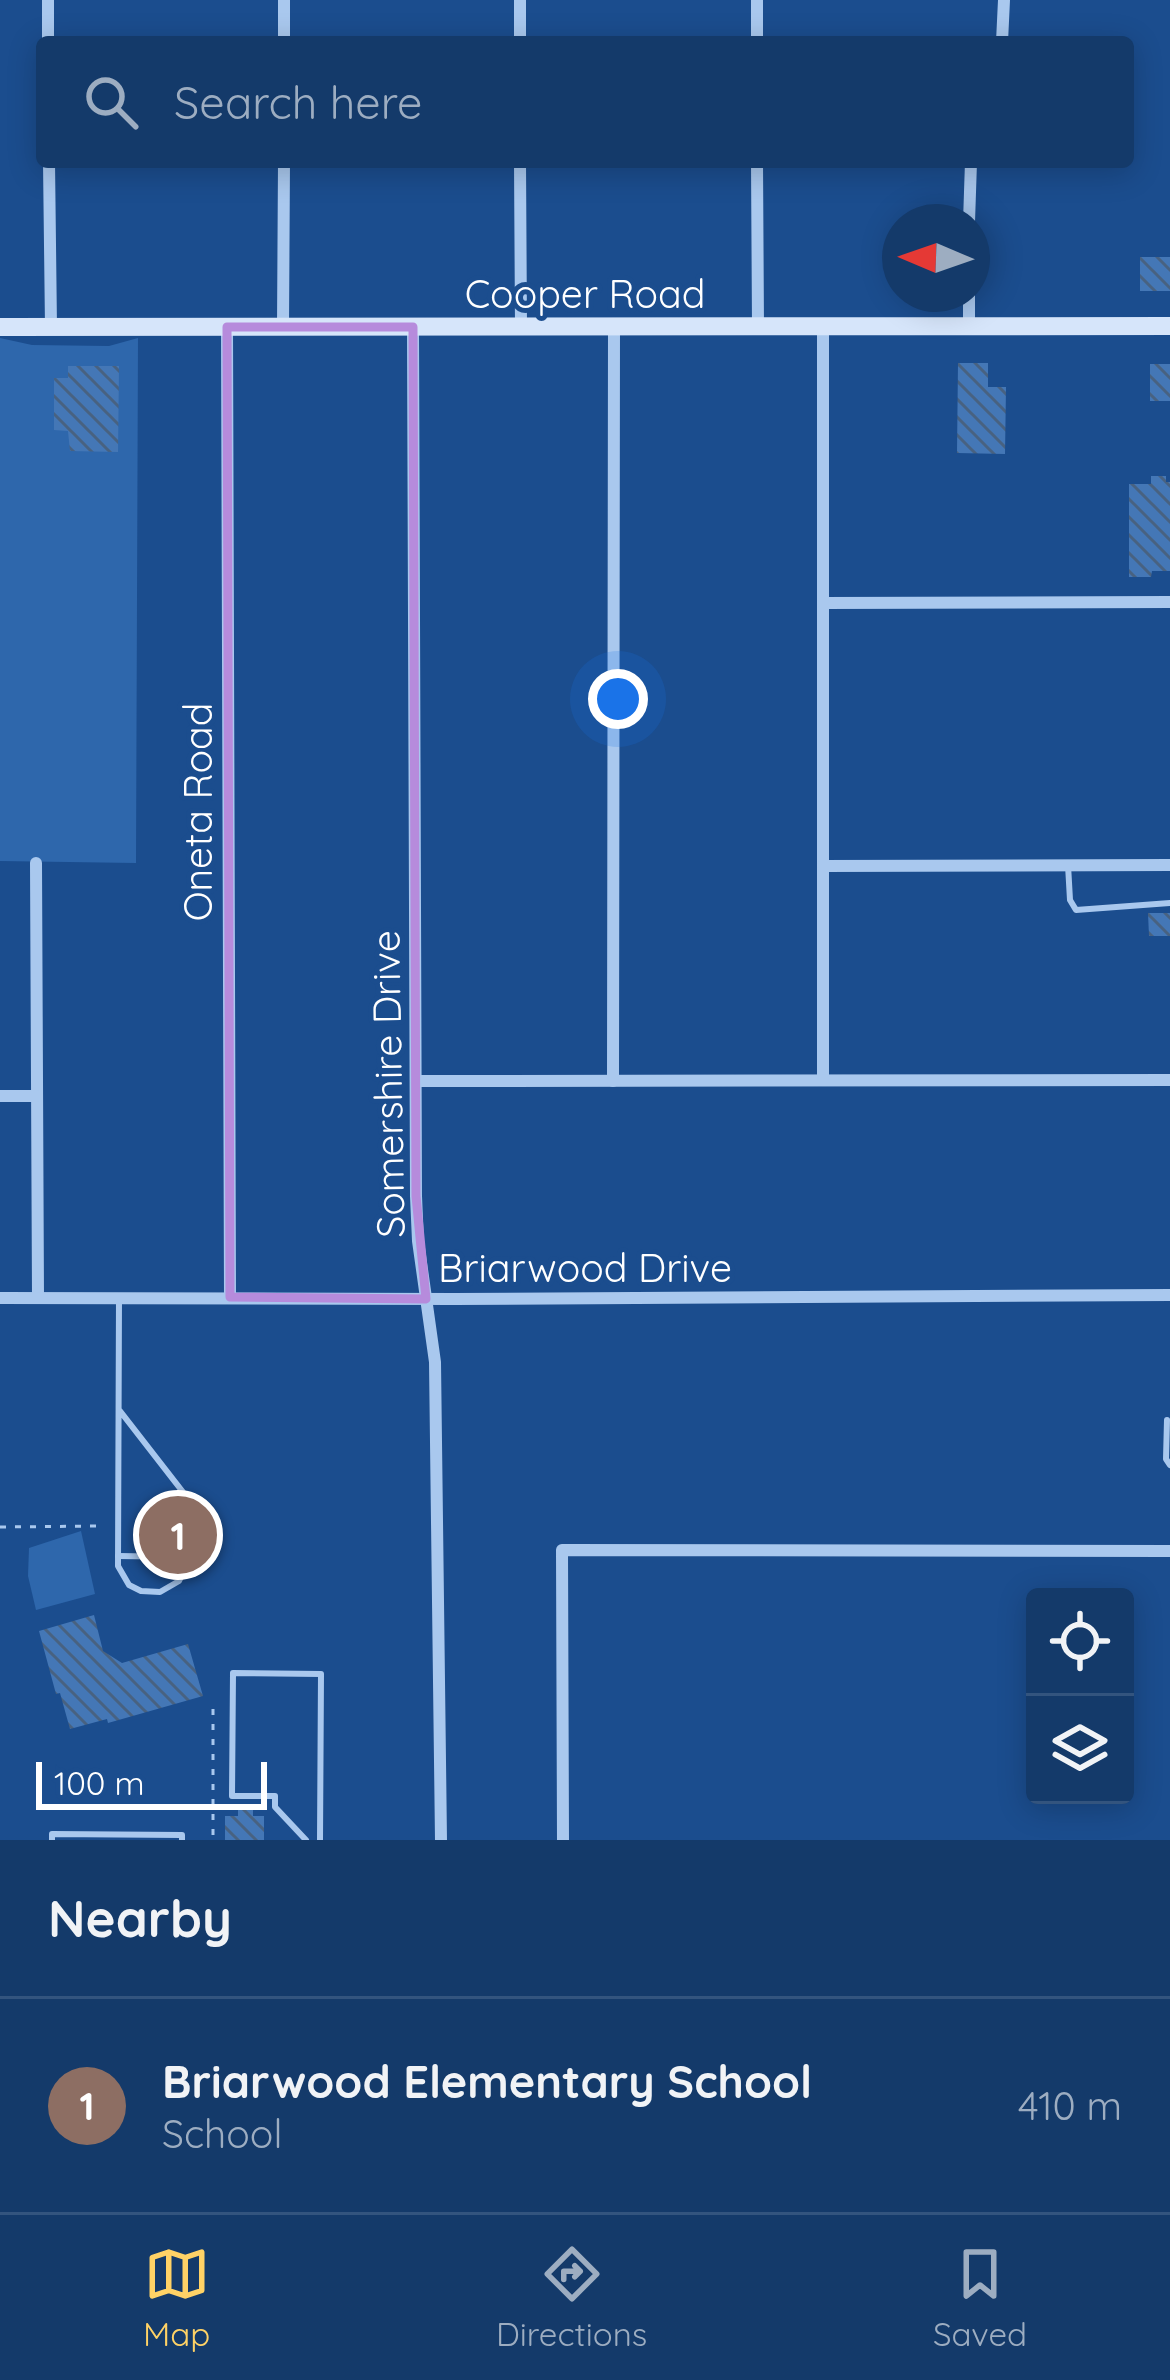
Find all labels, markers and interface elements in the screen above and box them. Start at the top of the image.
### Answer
search box [36,36,1134,168]
icon: search [78,69,144,135]
text: Search here [174,74,422,130]
north arrow [882,204,990,312]
street label: Cooper Road [465,269,705,318]
your location [588,669,648,729]
street label: Oneta Road [173,703,222,921]
street label: Somershire Drive [360,930,415,1238]
street label: Briarwood Drive [438,1243,732,1292]
pin: 1 [139,1490,217,1580]
map controls [1026,1588,1134,1804]
button: locate [1026,1588,1134,1696]
button: layers [1026,1696,1134,1804]
scale bar [36,1756,267,1809]
text: 100 m [54,1762,145,1803]
text: Nearby [48,1886,232,1950]
text: Briarwood Elementary School [162,2053,812,2109]
text: 1 [79,2081,95,2130]
text: 410 m [1018,2081,1122,2130]
text: School [162,2109,282,2158]
tab: Map [143,2241,210,2354]
tab: Directions [496,2241,647,2354]
tab: Saved [933,2241,1027,2354]

